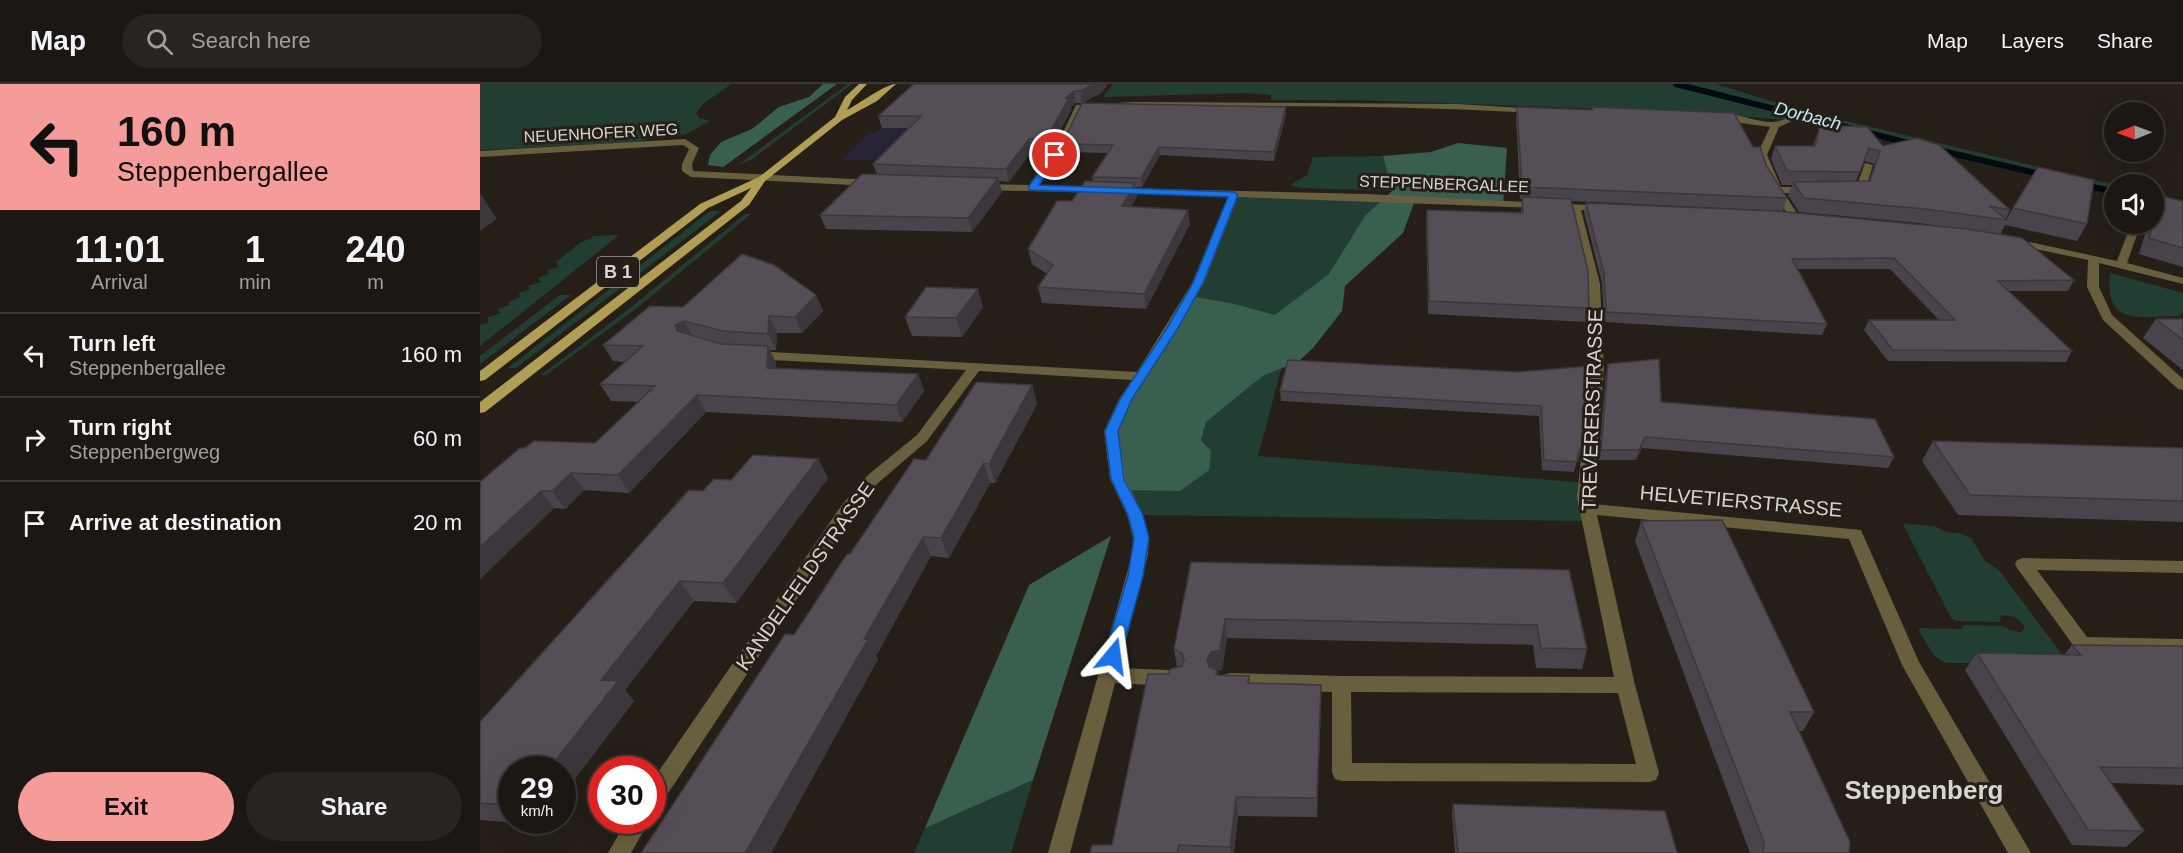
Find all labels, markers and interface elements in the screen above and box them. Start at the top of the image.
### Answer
search box [122,14,542,68]
text: Map [30,25,86,56]
icon: search [143,25,176,58]
text: Search here [191,28,311,53]
text: Map [1927,29,1968,52]
text: Layers [2001,29,2064,52]
text: Share [2097,29,2153,52]
water label: Dorbach [1773,98,1843,134]
north arrow [2104,102,2164,162]
map controls [2104,102,2164,234]
icon: left [18,108,96,186]
text: 160 m [117,108,236,155]
street label: NEUENHOFER WEG [523,120,679,146]
pin [1029,129,1080,180]
icon: arrive [1038,138,1071,171]
text: Steppenbergallee [117,157,329,187]
street label: STEPPENBERGALLEE [1359,173,1529,195]
button: sound [2104,174,2164,234]
text: 11:01 [74,229,164,270]
text: 1 [245,229,265,270]
text: 240 [346,229,406,270]
road number: B 1 [597,257,639,287]
text: Arrival [91,271,148,293]
text: min [239,271,271,293]
text: m [367,271,384,293]
street label: TREVERERSTRASSE [1577,309,1607,511]
text: Turn left [69,331,155,356]
icon: left [18,339,51,372]
text: 160 m [401,342,462,367]
text: Steppenbergallee [69,357,226,379]
text: Turn right [69,415,171,440]
icon: right [18,423,51,456]
text: 60 m [413,426,462,451]
text: Steppenbergweg [69,441,220,463]
street label: KANDELFELDSTRASSE [732,478,878,674]
street label: HELVETIERSTRASSE [1639,481,1843,521]
icon: arrive [18,507,51,540]
text: Arrive at destination [69,510,282,535]
text: 20 m [413,510,462,535]
position arrow [1081,624,1145,688]
speed limit sign: 30 [588,756,666,834]
text: 29 [520,771,554,804]
button: Exit [18,772,234,841]
button: Share [246,772,462,841]
district label: Steppenberg [1845,775,2003,805]
text: km/h [521,802,553,819]

